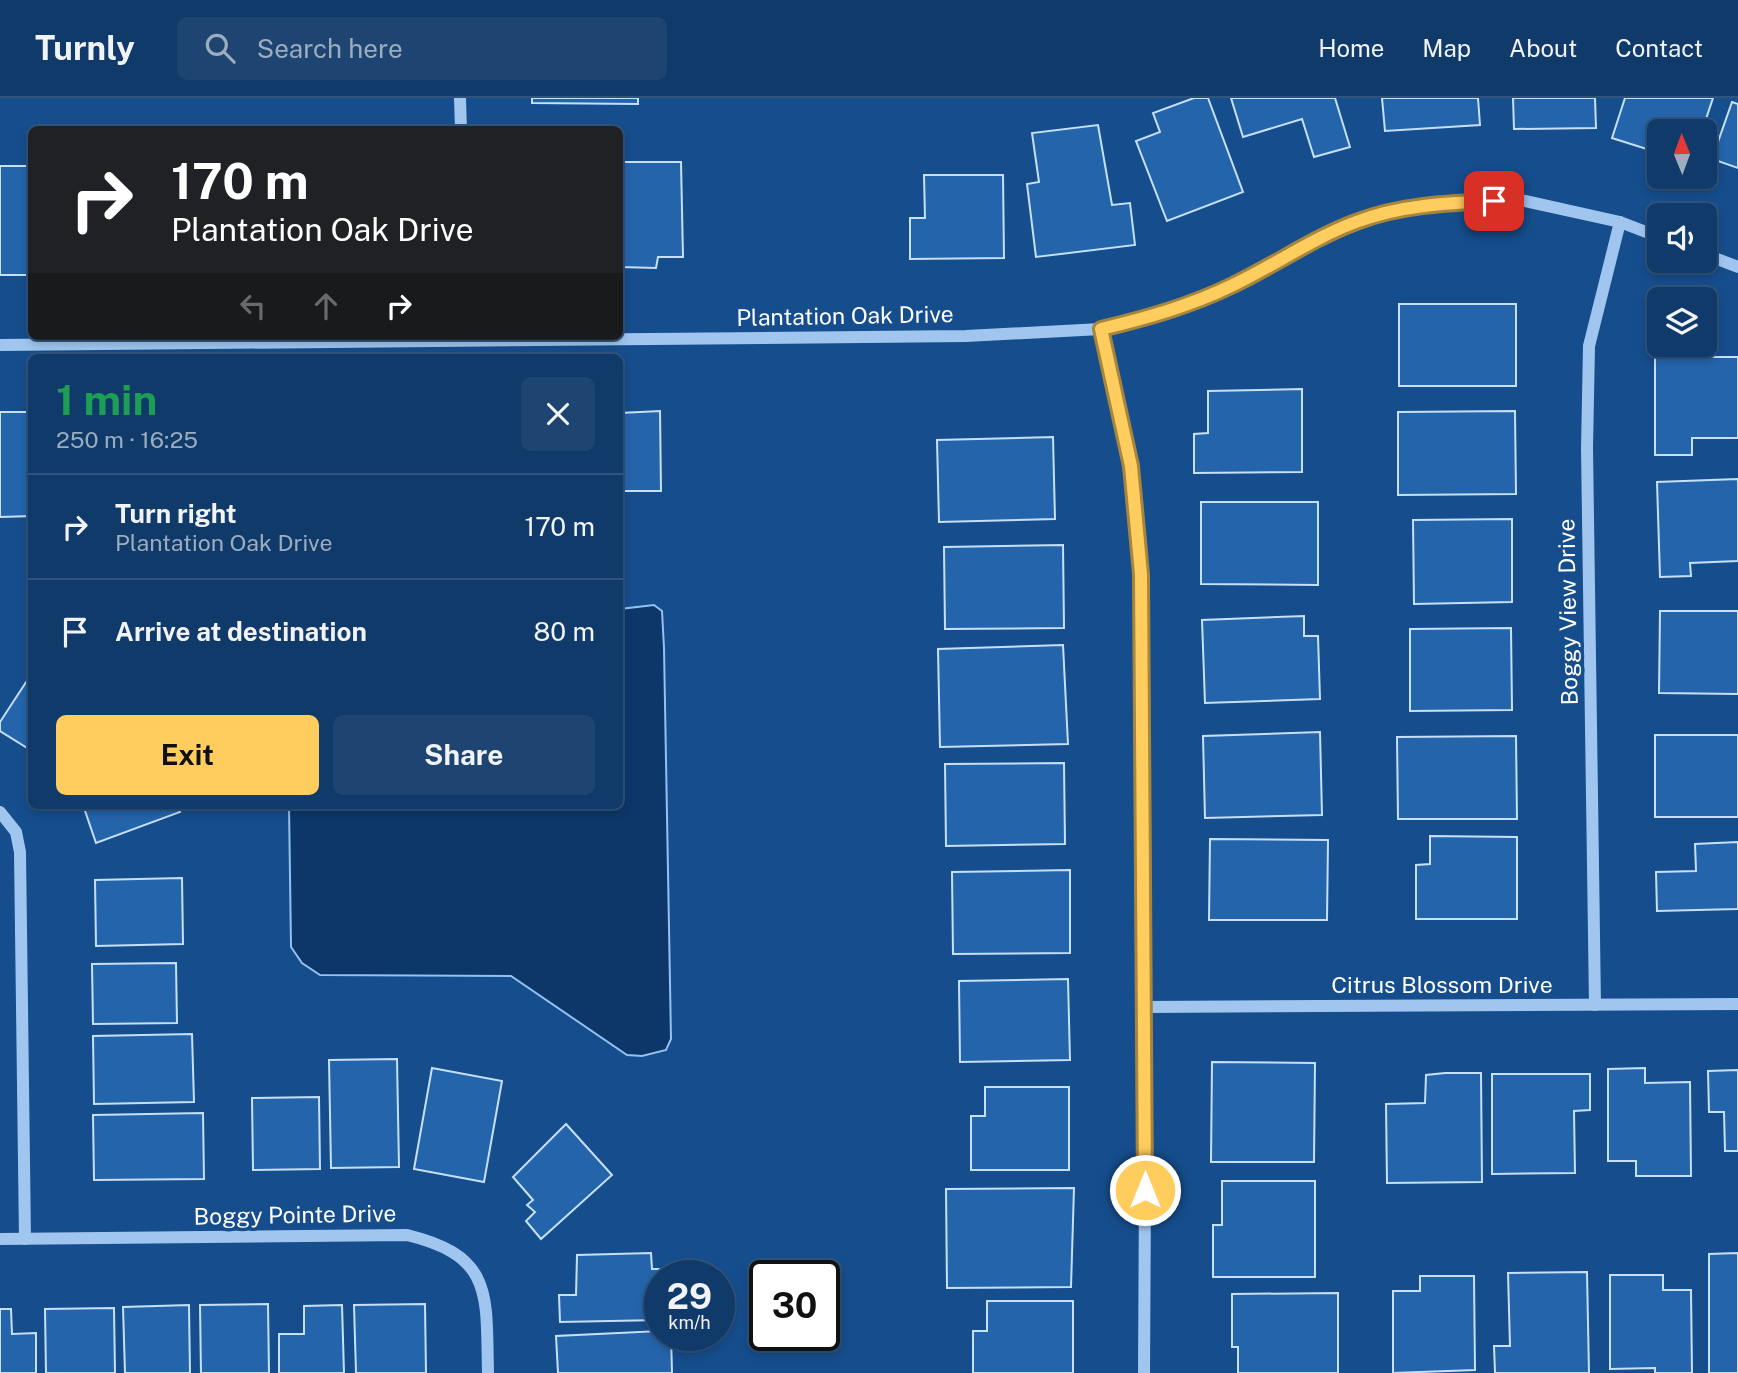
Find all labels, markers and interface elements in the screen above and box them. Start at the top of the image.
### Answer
search box [177,17,667,80]
text: Turnly [35,29,135,67]
icon: search [201,29,239,67]
text: Search here [257,33,403,64]
text: Home [1318,34,1384,62]
text: Map [1422,34,1471,62]
text: About [1509,34,1577,62]
text: Contact [1615,34,1703,62]
north arrow [1647,119,1717,189]
map controls [1647,119,1717,357]
text: 170 m [171,152,309,210]
icon: right [56,154,147,245]
pin [1464,171,1524,231]
icon: arrive [1475,182,1513,220]
button: sound [1647,203,1717,273]
text: Plantation Oak Drive [171,211,474,248]
icon: left [234,287,272,325]
icon: ahead [307,287,345,325]
icon: right [380,287,418,325]
button: layers [1647,287,1717,357]
street label: Plantation Oak Drive [736,300,954,331]
text: 1 min [56,375,157,424]
button: close [521,377,595,451]
text: 250 m · 16:25 [56,426,198,453]
text: Turn right [115,498,237,529]
icon: right [56,508,94,546]
text: 170 m [525,511,595,542]
street label: Boggy View Drive [1552,518,1583,706]
text: Plantation Oak Drive [115,529,333,556]
icon: arrive [56,613,94,651]
text: Arrive at destination [115,616,367,647]
text: 80 m [534,616,595,647]
button: Exit [56,715,319,795]
button: Share [333,715,595,795]
street label: Citrus Blossom Drive [1331,971,1553,998]
position arrow [1108,1153,1182,1227]
street label: Boggy Pointe Drive [193,1199,397,1230]
speed limit sign: 30 [749,1260,840,1351]
text: 29 [667,1276,712,1317]
text: km/h [668,1312,711,1333]

